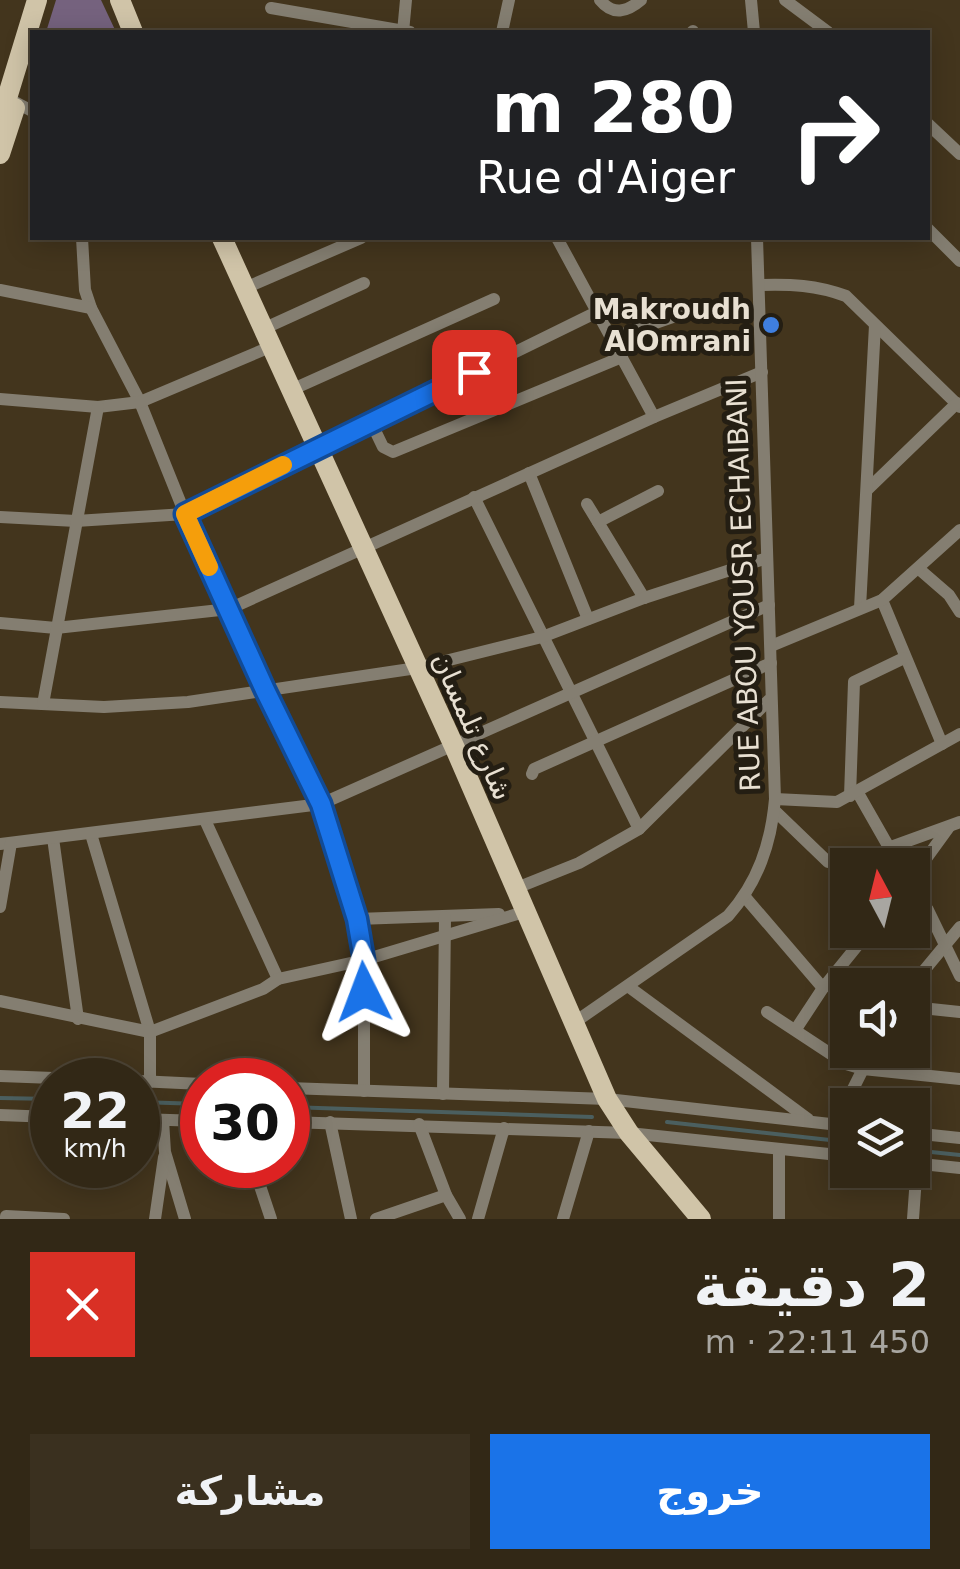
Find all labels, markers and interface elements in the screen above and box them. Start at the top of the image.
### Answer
text: 280 m [492,67,735,149]
icon: right [770,70,900,200]
text: Rue d'Aiger [476,151,735,204]
place label: Makroudh AlOmrani [593,293,751,358]
marker: Makroudh AlOmrani [760,314,782,336]
pin [432,330,517,415]
icon: arrive [447,345,502,400]
street label: RUE ABOU YOUSR ECHAIBANI [720,378,767,792]
street label: شارع تلمسان [425,647,520,805]
north arrow [830,848,930,948]
map controls [830,848,930,1188]
position arrow [312,940,416,1044]
button: sound [830,968,930,1068]
speed limit sign: 30 [180,1058,310,1188]
text: 22 [60,1082,130,1140]
button: layers [830,1088,930,1188]
text: km/h [63,1134,127,1163]
text: 2 دقيقة [693,1250,930,1320]
button: close [30,1252,135,1357]
text: 450 m · 22:11 [705,1323,930,1361]
button: مشاركة [30,1434,470,1549]
button: خروج [490,1434,930,1549]

